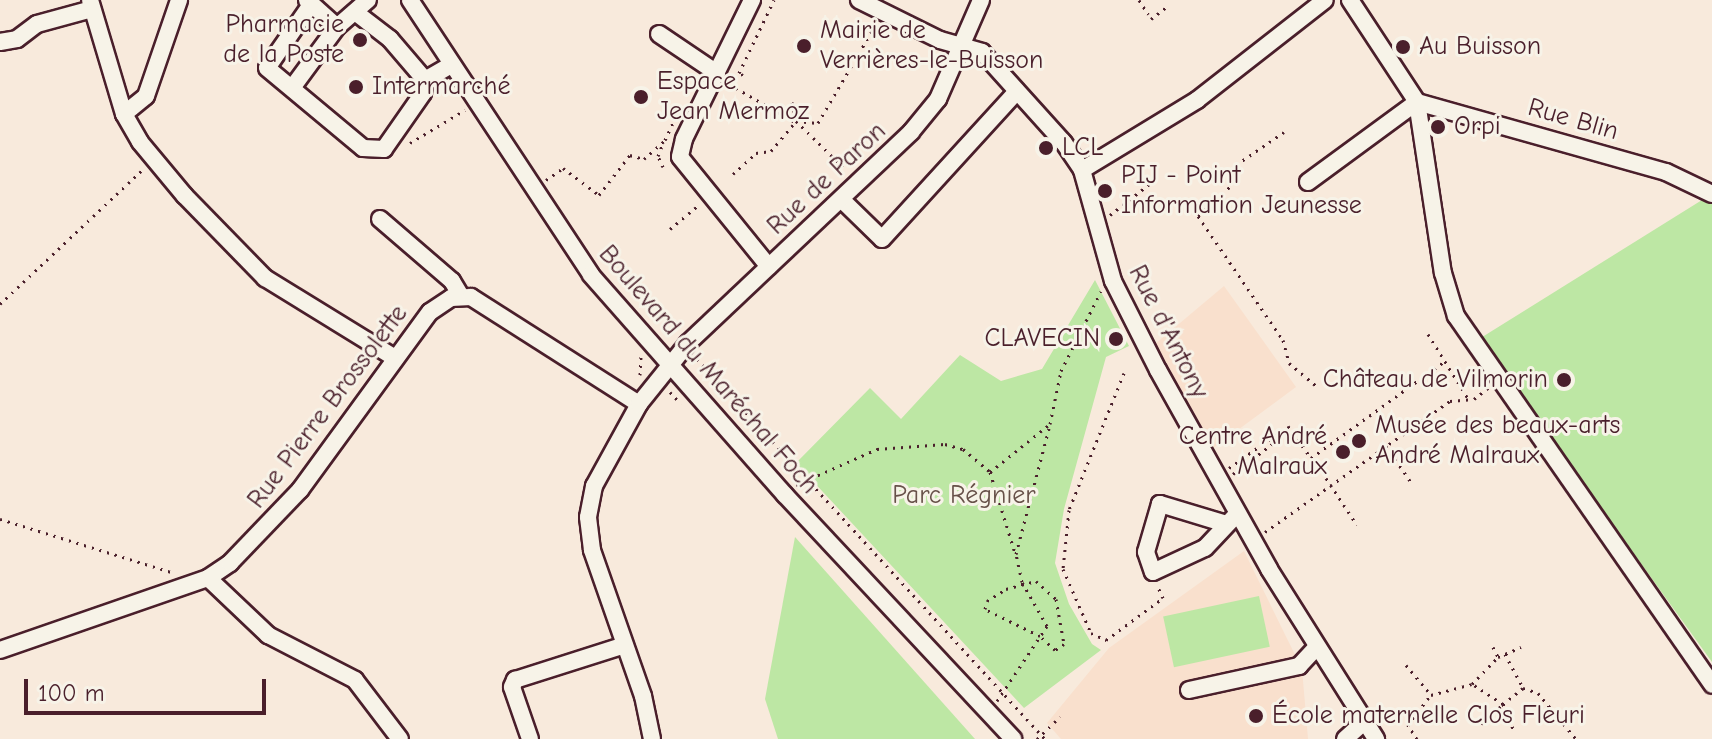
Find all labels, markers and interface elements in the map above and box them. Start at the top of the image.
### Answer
place label: Pharmacie de la Poste [223,9,344,70]
place label: Mairie de Verrières-le-Buisson [820,15,1043,76]
marker: Pharmacie de la Poste [351,31,369,49]
place label: Au Buisson [1419,31,1541,63]
marker: Mairie de Verrières-le-Buisson [795,37,813,55]
marker: Au Buisson [1394,38,1412,56]
place label: Espace Jean Mermoz [657,66,809,128]
place label: Intermarché [372,71,511,103]
marker: Intermarché [347,78,365,96]
marker: Espace Jean Mermoz [632,88,650,106]
street label: Rue Blin [1524,92,1622,148]
place label: Orpi [1454,111,1501,143]
street label: Rue de Paron [761,116,893,242]
marker: Orpi [1429,118,1447,136]
place label: LCL [1062,132,1103,164]
marker: LCL [1037,139,1055,157]
place label: PIJ - Point Information Jeunesse [1121,160,1362,222]
marker: PIJ - Point Information Jeunesse [1096,182,1114,200]
street label: Boulevard du Maréchal Foch [592,239,824,501]
street label: Rue d'Antony [1121,260,1215,404]
street label: Rue Pierre Brossolette [241,299,415,515]
place label: CLAVECIN [984,323,1100,355]
marker: CLAVECIN [1107,330,1125,348]
place label: Château de Vilmorin [1323,364,1548,396]
marker: Château de Vilmorin [1555,371,1573,389]
place label: Musée des beaux-arts André Malraux [1375,410,1620,472]
place label: Centre André Malraux [1179,421,1327,482]
marker: Musée des beaux-arts André Malraux [1350,432,1368,450]
marker: Centre André Malraux [1334,443,1352,461]
park label: Parc Régnier [892,480,1036,512]
scale bar [28,663,270,713]
text: 100 m [38,679,105,707]
place label: École maternelle Clos Fleuri [1272,700,1585,732]
marker: École maternelle Clos Fleuri [1247,707,1265,725]

